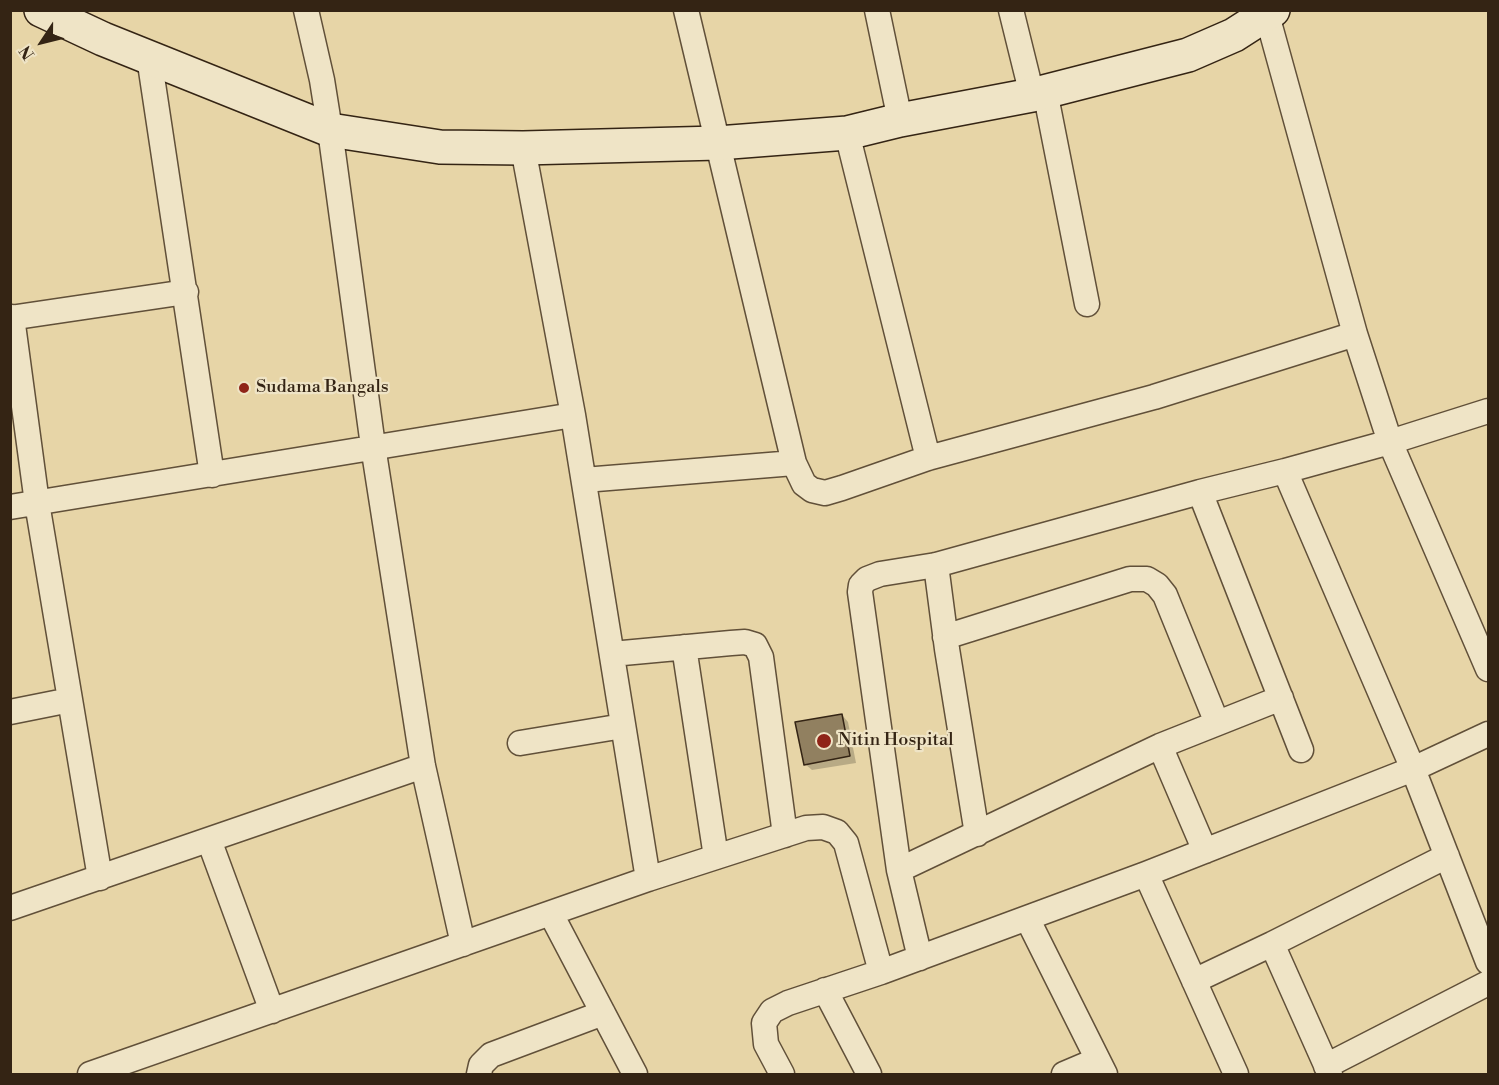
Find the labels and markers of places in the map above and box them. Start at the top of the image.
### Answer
place label: Sudama Bangals [256,377,389,399]
marker: Sudama Bangals [237,381,251,395]
place label: Nitin Hospital [838,730,954,752]
marker: Nitin Hospital [815,732,833,750]

